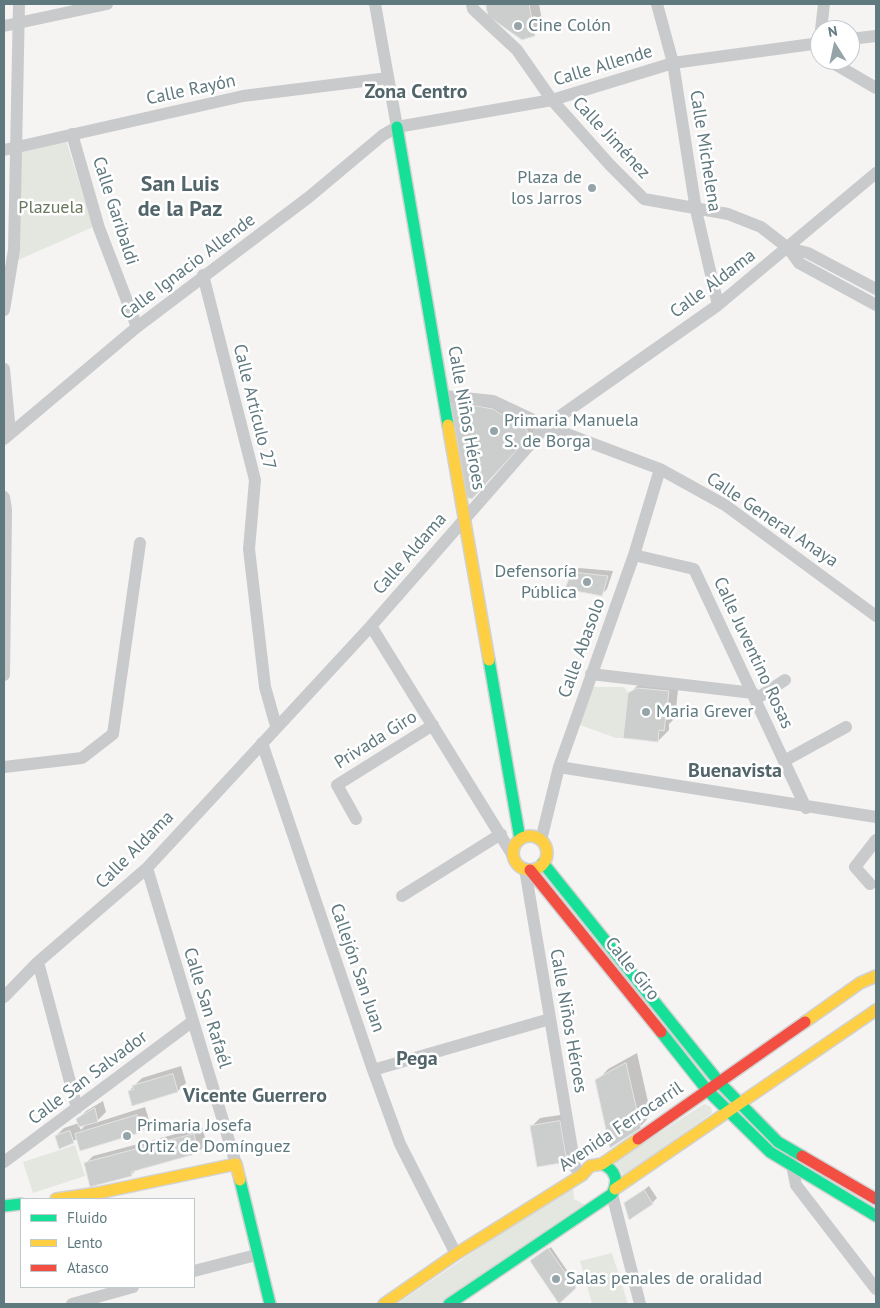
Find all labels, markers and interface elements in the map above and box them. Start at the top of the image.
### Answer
place label: Cine Colón [528,15,611,37]
marker: Cine Colón [512,20,524,32]
north arrow [810,20,860,70]
text: N [826,22,839,41]
street label: Calle Allende [551,41,655,91]
street label: Calle Rayón [144,70,238,110]
district label: Zona Centro [365,80,467,104]
street label: Calle Michelena [685,89,725,213]
street label: Calle Jiménez [568,93,654,183]
street label: Calle Garibaldi [87,154,143,268]
place label: Plaza de los Jarros [511,167,582,210]
district label: San Luis de la Paz [138,172,222,224]
marker: Plaza de los Jarros [586,182,598,194]
park label: Plazuela [18,197,84,219]
street label: Calle Ignacio Allende [116,209,260,325]
street label: Calle Aldama [666,245,760,323]
street label: Calle Artículo 27 [228,342,280,472]
street label: Calle Niños Héroes [443,344,489,492]
place label: Primaria Manuela S. de Borga [504,410,639,452]
marker: Primaria Manuela S. de Borga [488,425,500,437]
street label: Calle General Anaya [702,468,842,572]
street label: Calle Aldama [369,509,451,599]
place label: Defensoría Pública [494,561,577,604]
street label: Calle Juventino Rosas [708,574,798,732]
marker: Defensoría Pública [581,576,593,588]
street label: Calle Abasolo [554,595,610,701]
place label: Maria Grever [656,701,753,723]
street label: Privada Giro [331,706,421,774]
marker: Maria Grever [640,706,652,718]
district label: Buenavista [688,759,782,783]
street label: Calle Aldama [92,807,178,893]
street label: Callejón San Juan [325,901,389,1035]
street label: Calle Giro [600,933,664,1005]
street label: Calle San Rafaél [178,945,236,1071]
street label: Calle Niños Héroes [545,947,591,1095]
street label: Calle San Salvador [24,1026,152,1130]
district label: Pega [396,1047,438,1071]
street label: Avenida Ferrocarril [555,1077,687,1177]
district label: Vicente Guerrero [183,1084,327,1108]
place label: Primaria Josefa Ortiz de Domínguez [137,1115,290,1158]
marker: Primaria Josefa Ortiz de Domínguez [121,1130,133,1142]
legend [20,1198,195,1288]
text: Fluido [67,1208,107,1227]
text: Lento [67,1233,103,1252]
text: Atasco [67,1258,109,1277]
place label: Salas penales de oralidad [566,1268,762,1290]
marker: Salas penales de oralidad [550,1273,562,1285]

